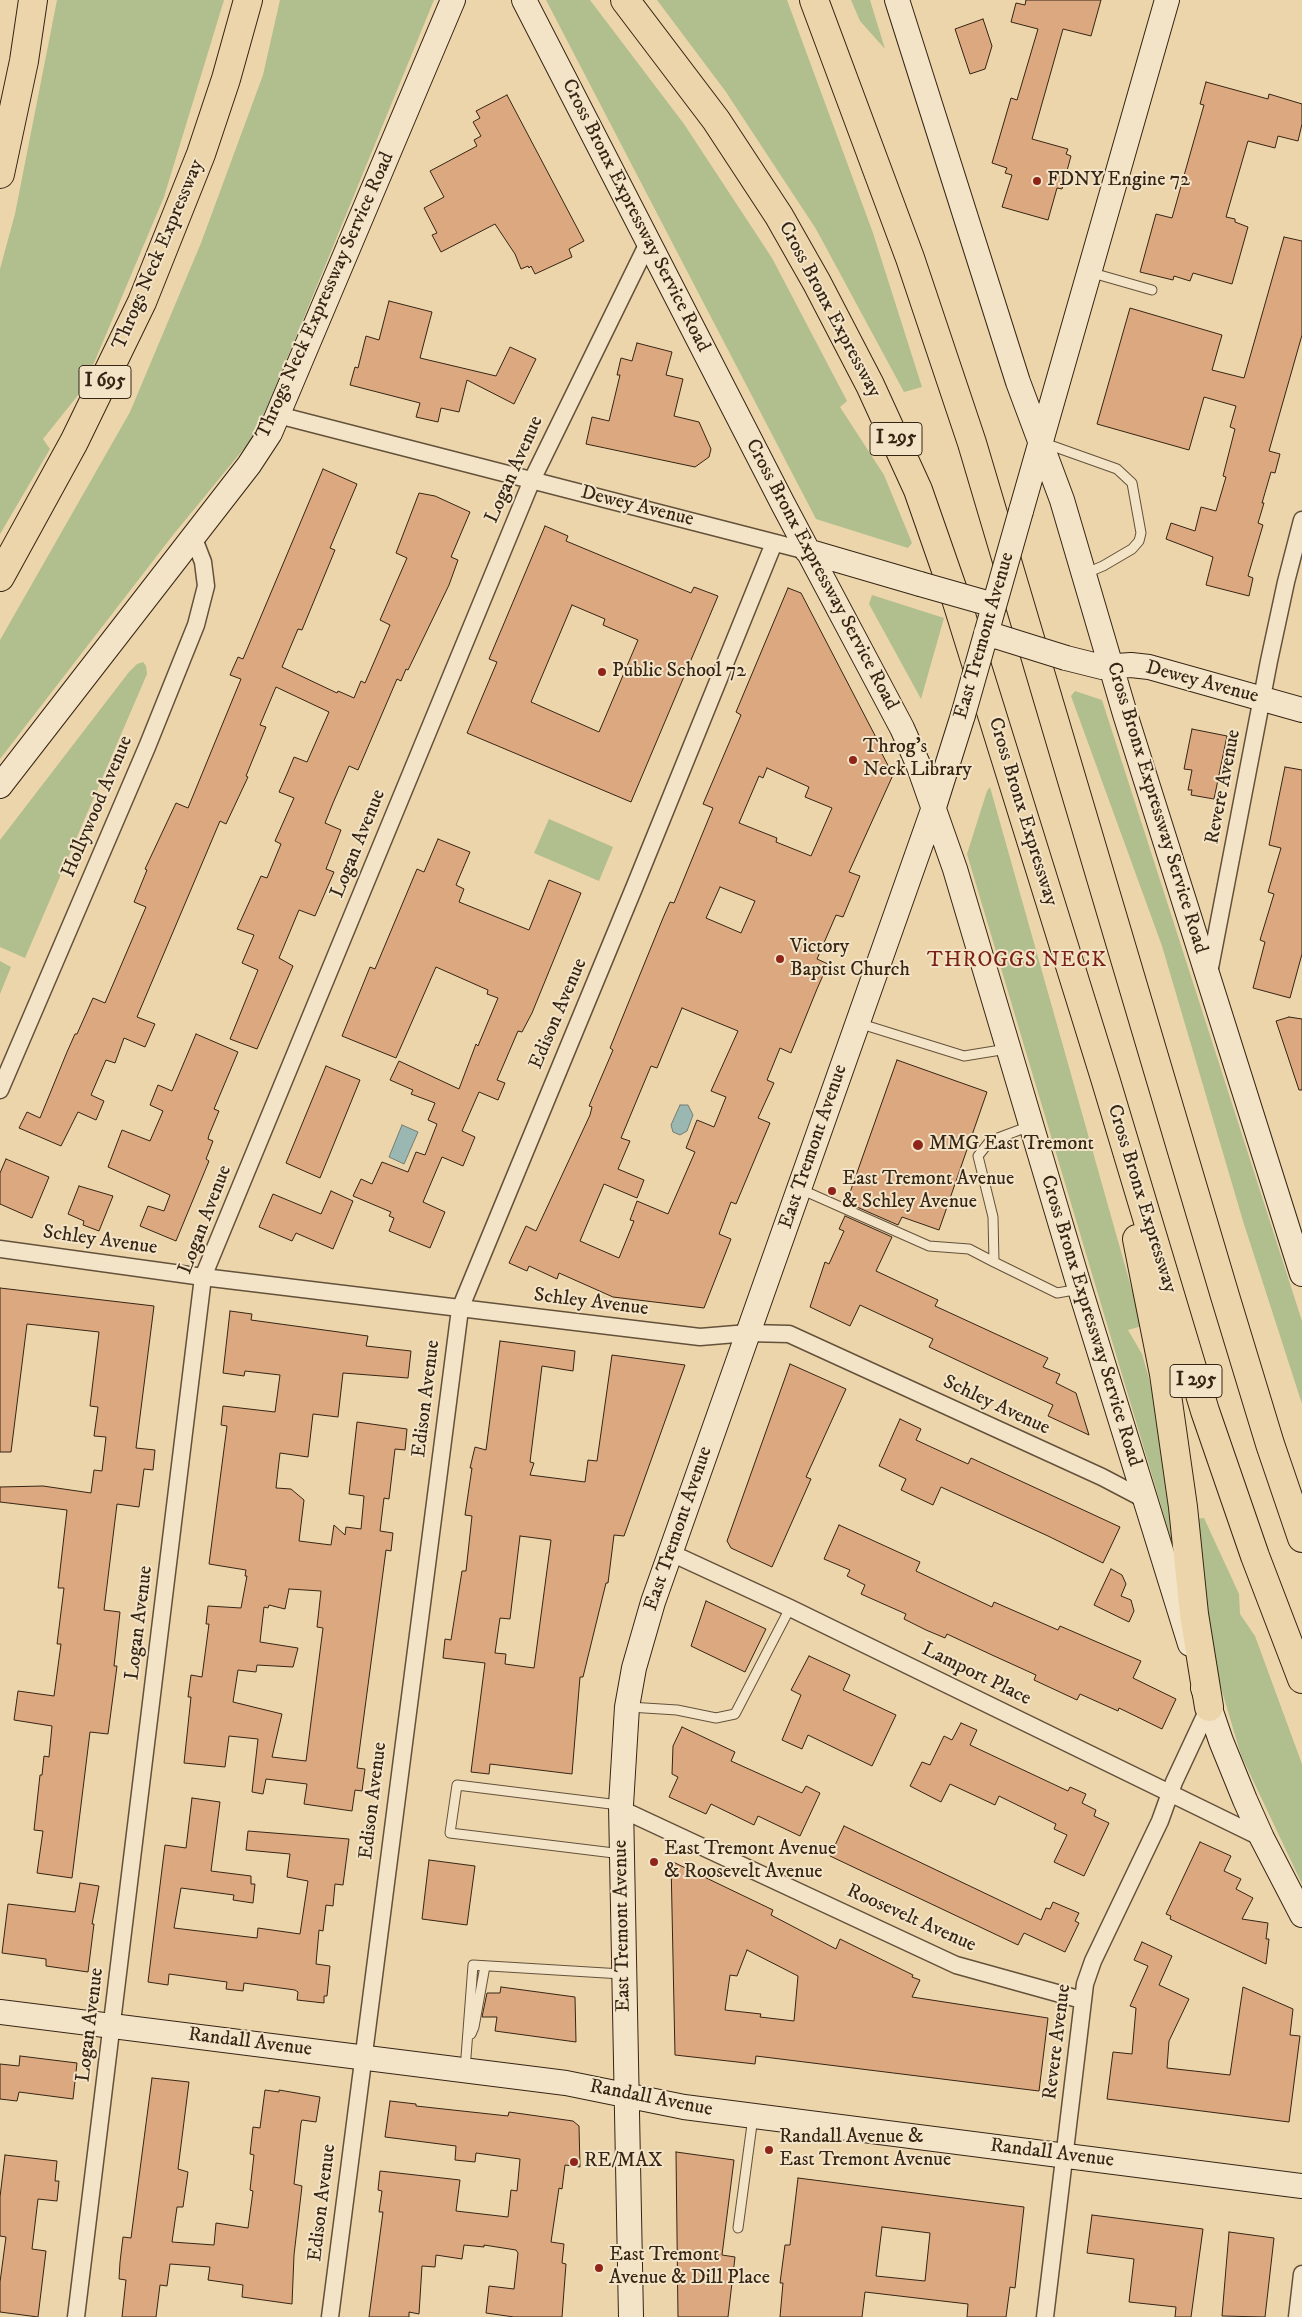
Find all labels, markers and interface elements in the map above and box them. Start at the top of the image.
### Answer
street label: Cross Bronx Expressway Service Road [555,75,715,357]
street label: Throgs Neck Expressway Service Road [252,149,400,443]
street label: Throgs Neck Expressway [108,156,210,354]
place label: FDNY Engine 72 [1047,169,1190,193]
marker: FDNY Engine 72 [1031,175,1043,187]
street label: Cross Bronx Expressway [772,218,886,402]
road number: I 695 [79,366,131,398]
street label: Logan Avenue [481,413,549,527]
road number: I 295 [870,422,922,456]
street label: Cross Bronx Expressway Service Road [739,435,903,715]
street label: Dewey Avenue [578,481,696,533]
street label: East Tremont Avenue [950,550,1020,722]
street label: Dewey Avenue [1143,656,1261,710]
street label: Cross Bronx Expressway Service Road [1100,659,1212,957]
place label: Public School 72 [612,660,746,684]
marker: Public School 72 [596,666,608,678]
street label: Cross Bronx Expressway [982,715,1062,909]
street label: Revere Avenue [1201,728,1247,846]
street label: Hollywood Avenue [57,733,139,881]
place label: Throg's Neck Library [863,736,972,783]
marker: Throg's Neck Library [847,754,859,766]
street label: Logan Avenue [326,786,392,902]
place label: Victory Baptist Church [790,936,910,983]
district label: THROGGS NECK [926,949,1108,975]
marker: Victory Baptist Church [774,953,786,965]
street label: Edison Avenue [525,955,593,1073]
street label: East Tremont Avenue [775,1062,853,1232]
street label: Cross Bronx Expressway [1101,1102,1181,1296]
place label: MMG East Tremont [929,1133,1094,1157]
marker: MMG East Tremont [911,1138,925,1152]
street label: Logan Avenue [174,1162,238,1278]
place label: East Tremont Avenue & Schley Avenue [842,1168,1014,1215]
street label: Cross Bronx Expressway Service Road [1034,1172,1146,1470]
marker: East Tremont Avenue & Schley Avenue [826,1185,838,1197]
street label: Schley Avenue [41,1221,159,1261]
street label: Schley Avenue [532,1284,650,1322]
street label: Edison Avenue [408,1339,446,1459]
road number: I 295 [1170,1364,1222,1398]
street label: Schley Avenue [939,1371,1053,1441]
street label: East Tremont Avenue [640,1444,718,1614]
street label: Logan Avenue [121,1565,159,1681]
street label: Lamport Place [917,1638,1035,1712]
street label: Edison Avenue [355,1741,393,1861]
place label: East Tremont Avenue & Roosevelt Avenue [664,1838,836,1885]
street label: East Tremont Avenue [609,1840,637,2012]
marker: East Tremont Avenue & Roosevelt Avenue [648,1856,660,1868]
street label: Roosevelt Avenue [843,1880,979,1958]
street label: Logan Avenue [72,1967,110,2083]
street label: Revere Avenue [1039,1983,1077,2101]
street label: Randall Avenue [187,2023,313,2063]
street label: Randall Avenue [588,2075,714,2123]
place label: Randall Avenue & East Tremont Avenue [779,2126,951,2173]
street label: Randall Avenue [989,2134,1115,2174]
street label: Edison Avenue [304,2143,342,2263]
marker: Randall Avenue & East Tremont Avenue [763,2144,775,2156]
place label: RE/MAX [584,2150,662,2174]
marker: RE/MAX [568,2156,580,2168]
place label: East Tremont Avenue & Dill Place [609,2244,770,2291]
marker: East Tremont Avenue & Dill Place [593,2262,605,2274]

